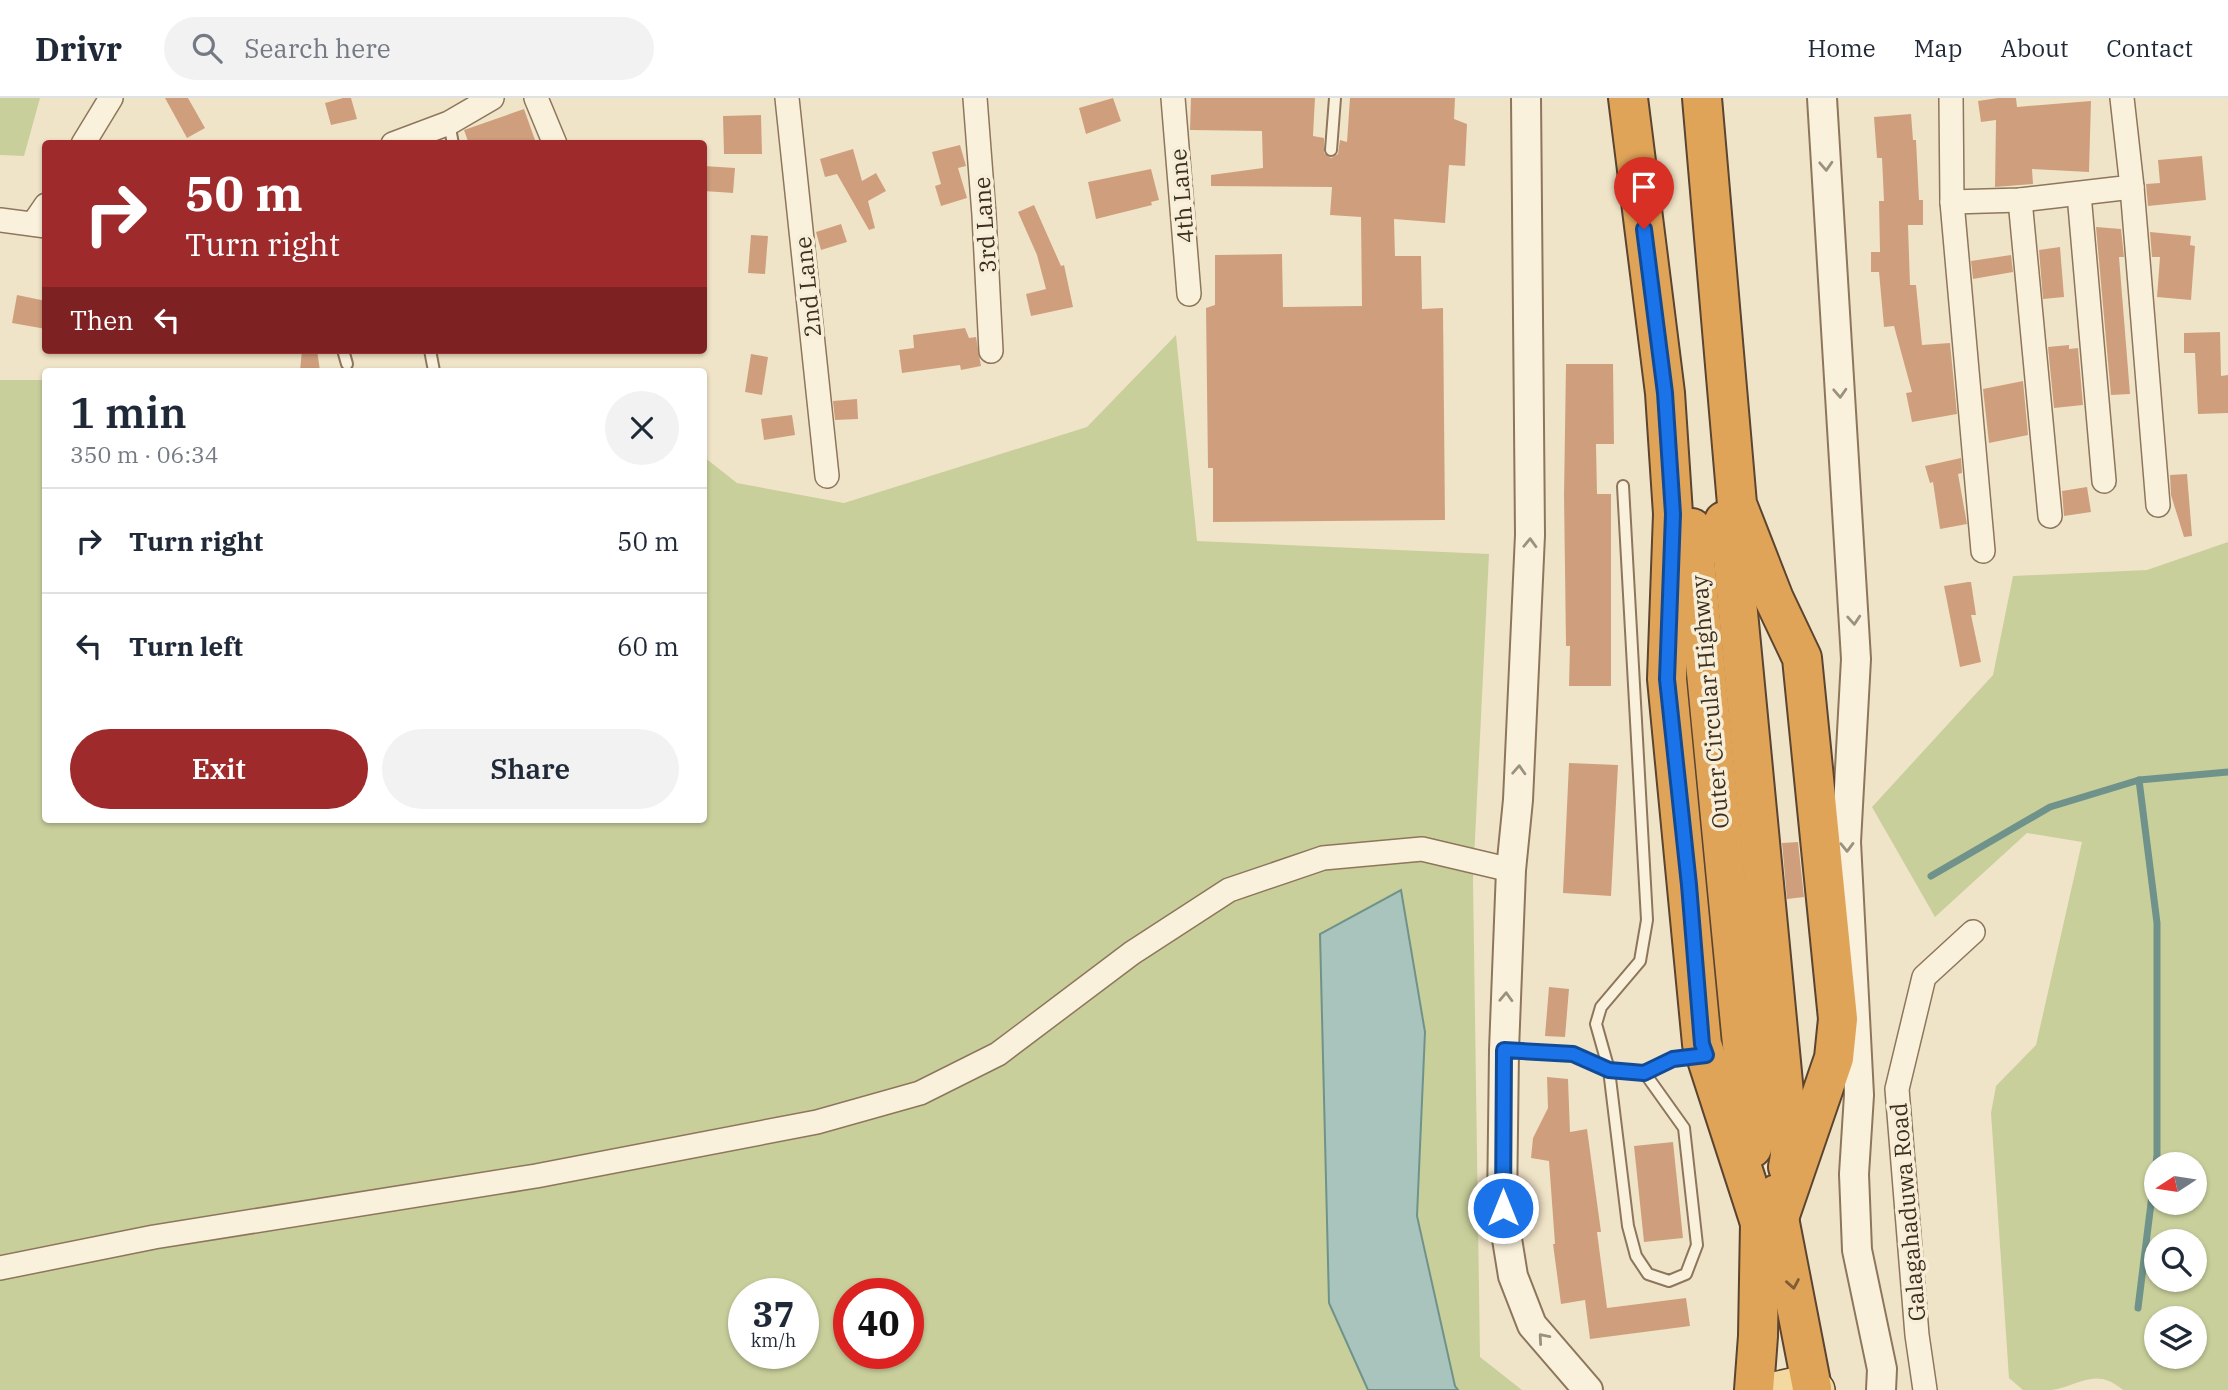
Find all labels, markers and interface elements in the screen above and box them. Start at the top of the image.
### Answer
search box [164,17,654,80]
text: Drivr [35,27,122,70]
icon: search [188,29,226,67]
text: Search here [244,31,391,65]
text: Home [1808,32,1876,64]
text: Map [1914,32,1962,64]
text: About [2000,32,2068,64]
text: Contact [2106,32,2193,64]
street label: 4th Lane [1162,147,1200,245]
pin [1614,157,1674,229]
text: 50 m [185,161,303,224]
one-way arrow [1818,161,1833,172]
icon: right [70,168,161,259]
icon: arrive [1625,168,1663,206]
street label: 3rd Lane [966,176,1002,274]
text: Turn right [185,223,340,265]
street label: 2nd Lane [787,235,827,339]
icon: left [148,301,186,339]
text: Then [70,303,134,337]
text: 1 min [70,385,187,440]
one-way arrow [1832,388,1847,399]
button: close [605,391,679,465]
text: 350 m · 06:34 [70,439,219,469]
icon: right [70,522,108,560]
text: Turn right [129,524,263,558]
text: 50 m [617,524,679,558]
one-way arrow [1522,537,1537,548]
street label: Outer Circular Highway [1683,573,1735,830]
one-way arrow [1846,615,1861,626]
icon: left [70,627,108,665]
text: Turn left [129,629,243,663]
text: 60 m [617,629,679,663]
button: Exit [70,729,368,809]
button: Share [382,729,679,809]
one-way arrow [1512,764,1527,775]
one-way arrow [1839,842,1854,853]
one-way arrow [1498,991,1513,1002]
street label: Galagahaduwa Road [1883,1101,1931,1323]
north arrow [2144,1152,2207,1214]
map controls [2144,1152,2207,1369]
position arrow [1466,1171,1540,1245]
button: search [2144,1229,2207,1292]
speed limit sign: 40 [833,1278,924,1369]
one-way arrow [1785,1278,1800,1290]
text: 37 [752,1291,795,1337]
button: layers [2144,1306,2207,1369]
text: km/h [751,1329,796,1352]
one-way arrow [1539,1334,1551,1347]

